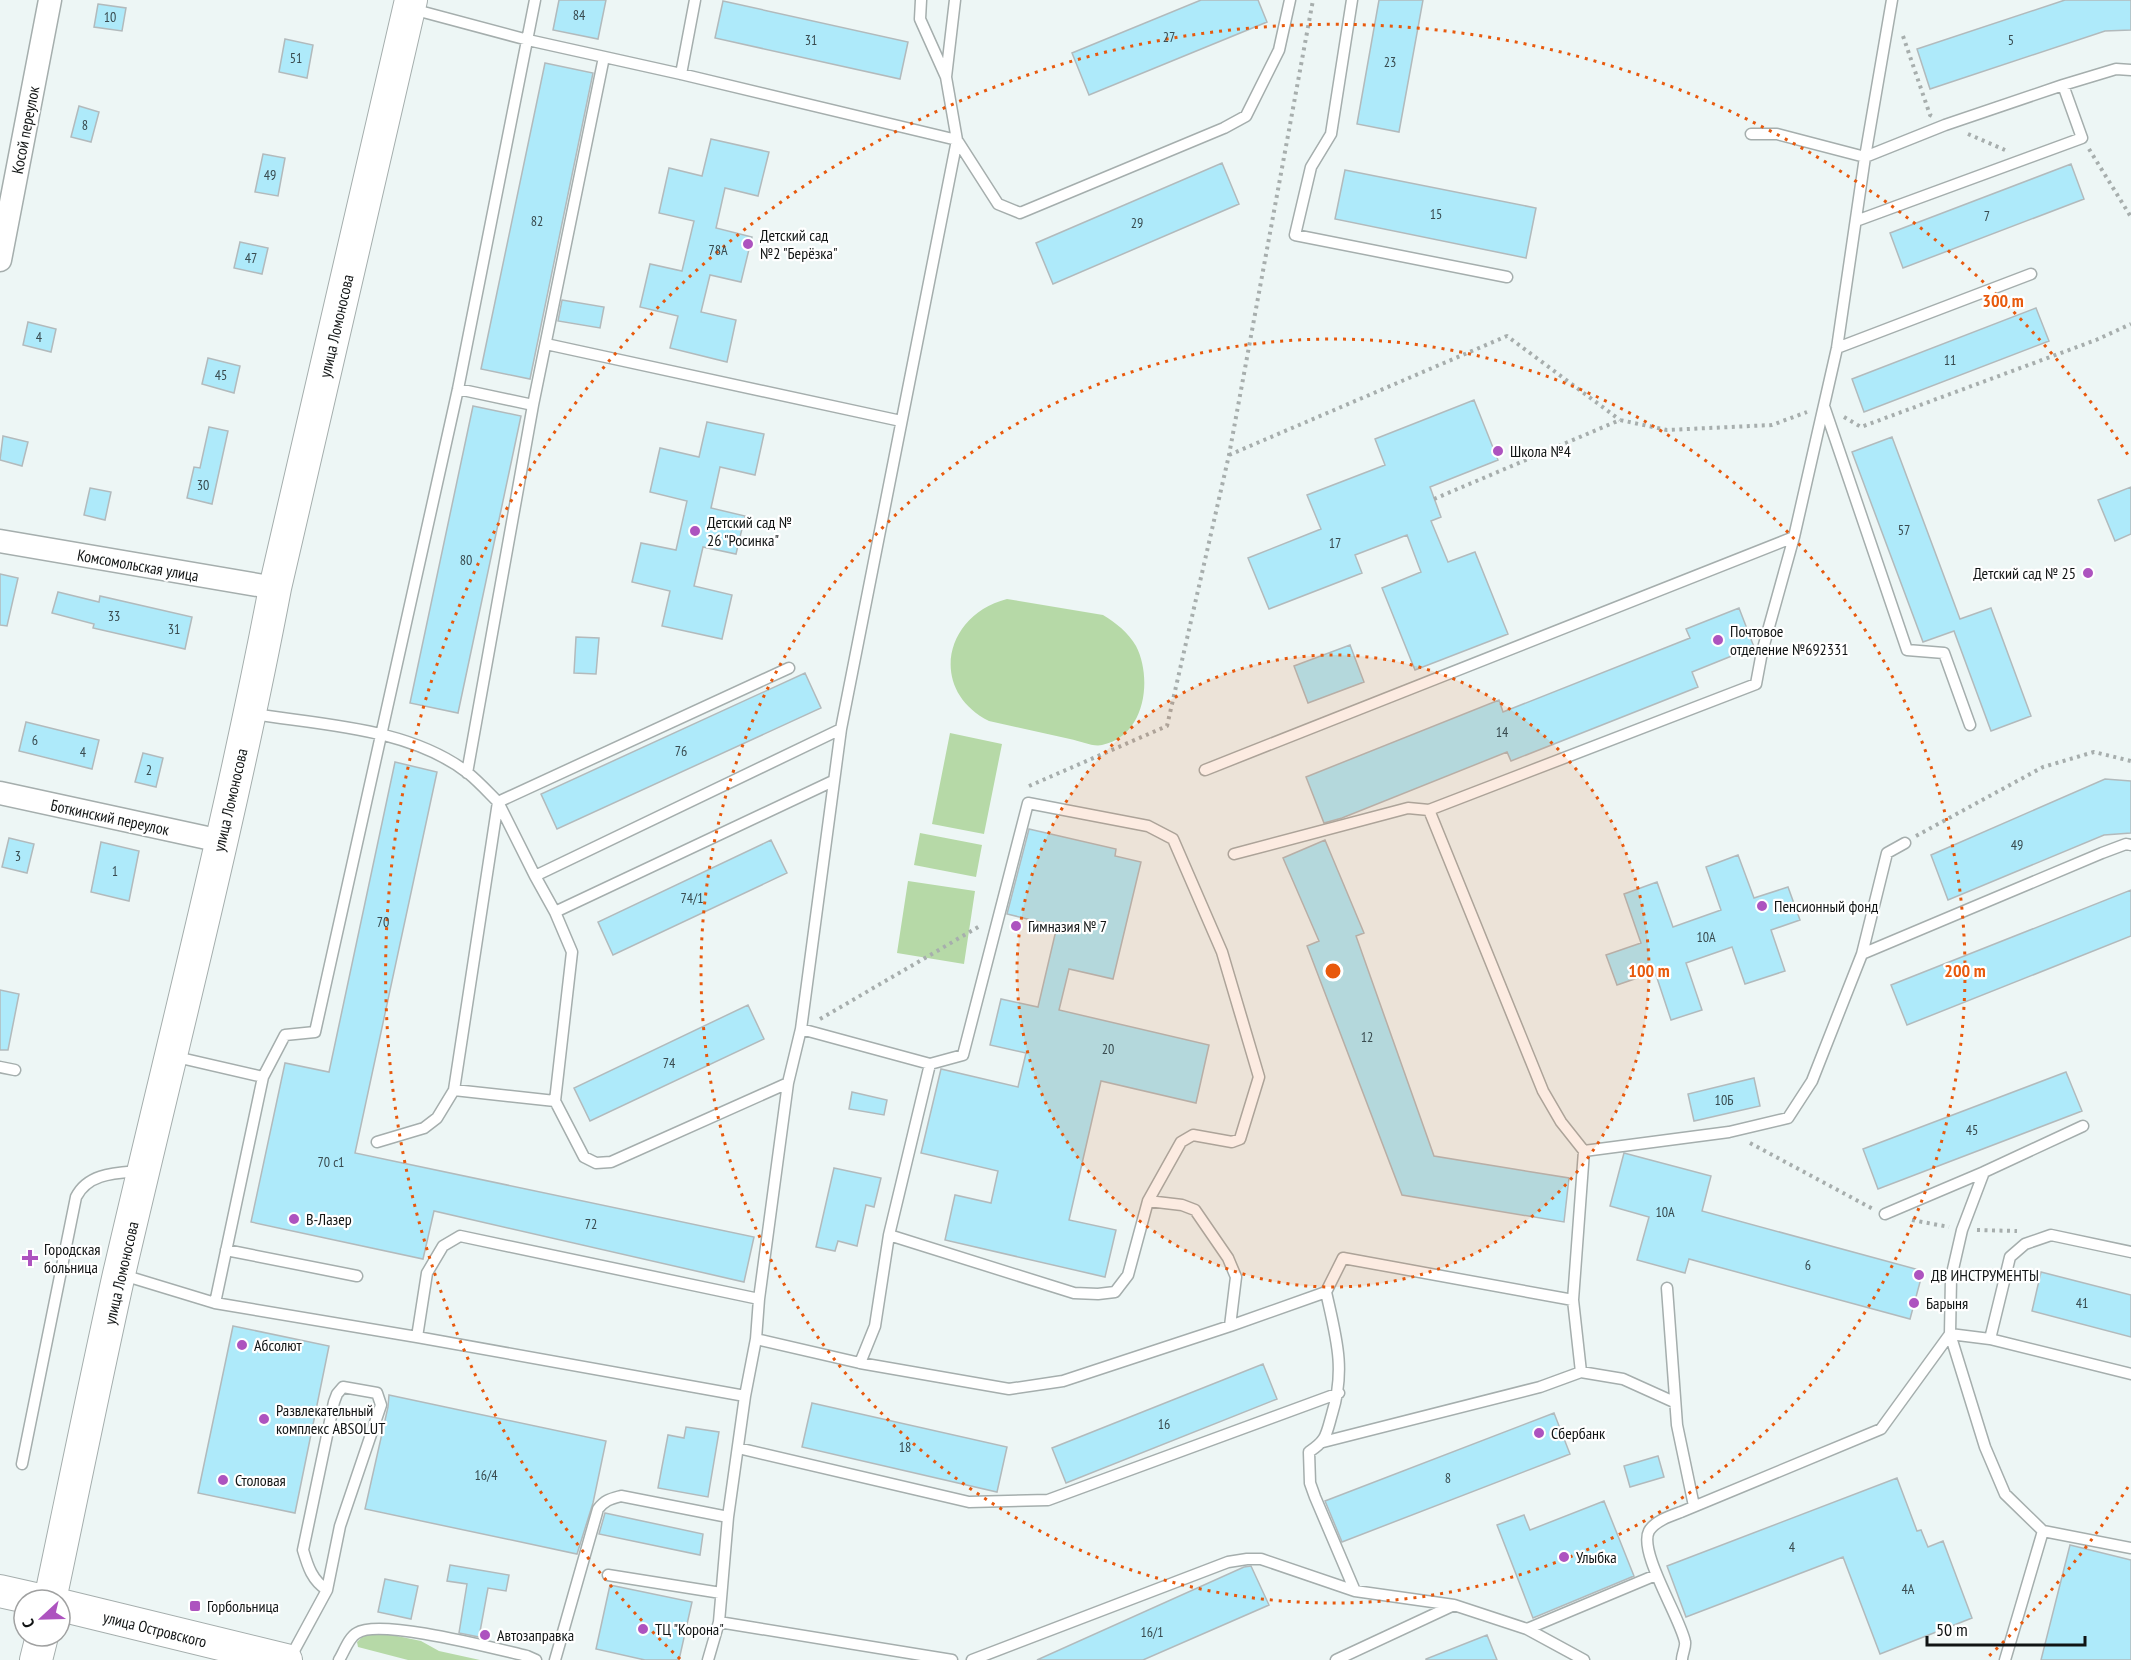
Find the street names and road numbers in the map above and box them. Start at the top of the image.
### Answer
street label: Косой переулок [7,84,43,176]
street label: улица Ломоносова [314,272,358,380]
street label: Комсомольская улица [76,544,200,586]
street label: улица Ломоносова [208,746,252,854]
street label: Боткинский переулок [49,795,172,839]
street label: улица Ломоносова [99,1219,143,1327]
street label: улица Островского [101,1606,209,1652]

